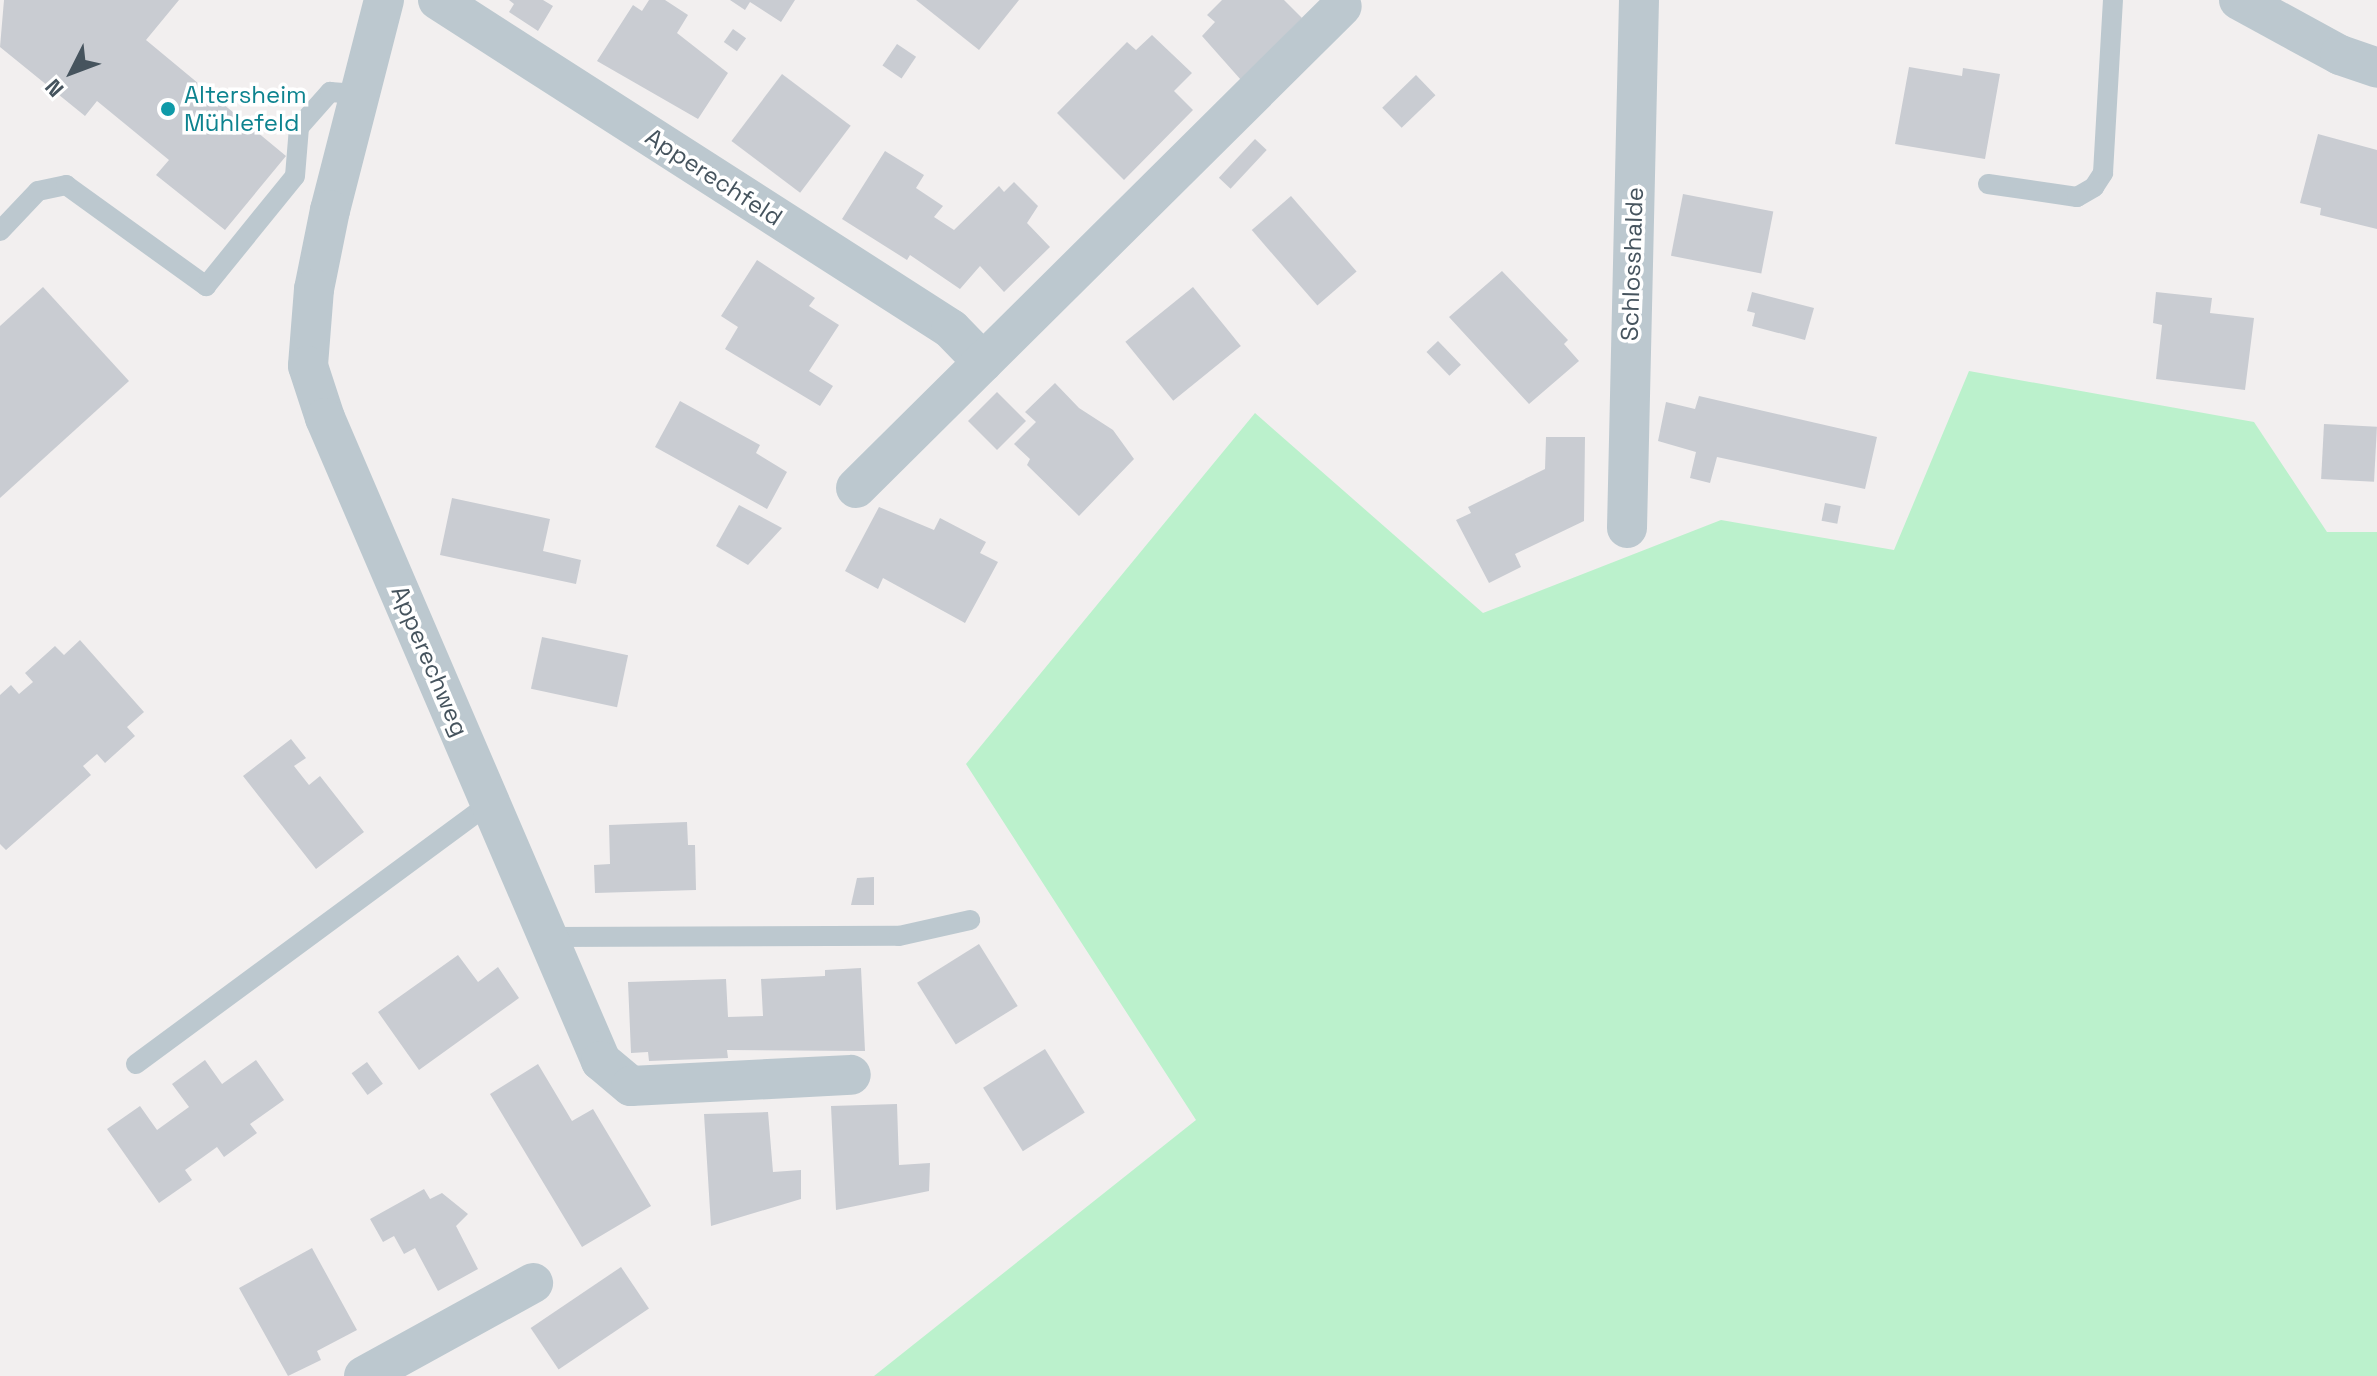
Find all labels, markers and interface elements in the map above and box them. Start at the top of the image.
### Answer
north arrow [32,32,112,112]
text: N [39,73,70,103]
place label: Altersheim Mühlefeld [184,81,307,137]
marker: Altersheim Mühlefeld [159,100,177,118]
street label: Apperechfeld [640,122,788,232]
street label: Schlosshalde [1615,187,1649,341]
street label: Apperechweg [385,581,475,741]

